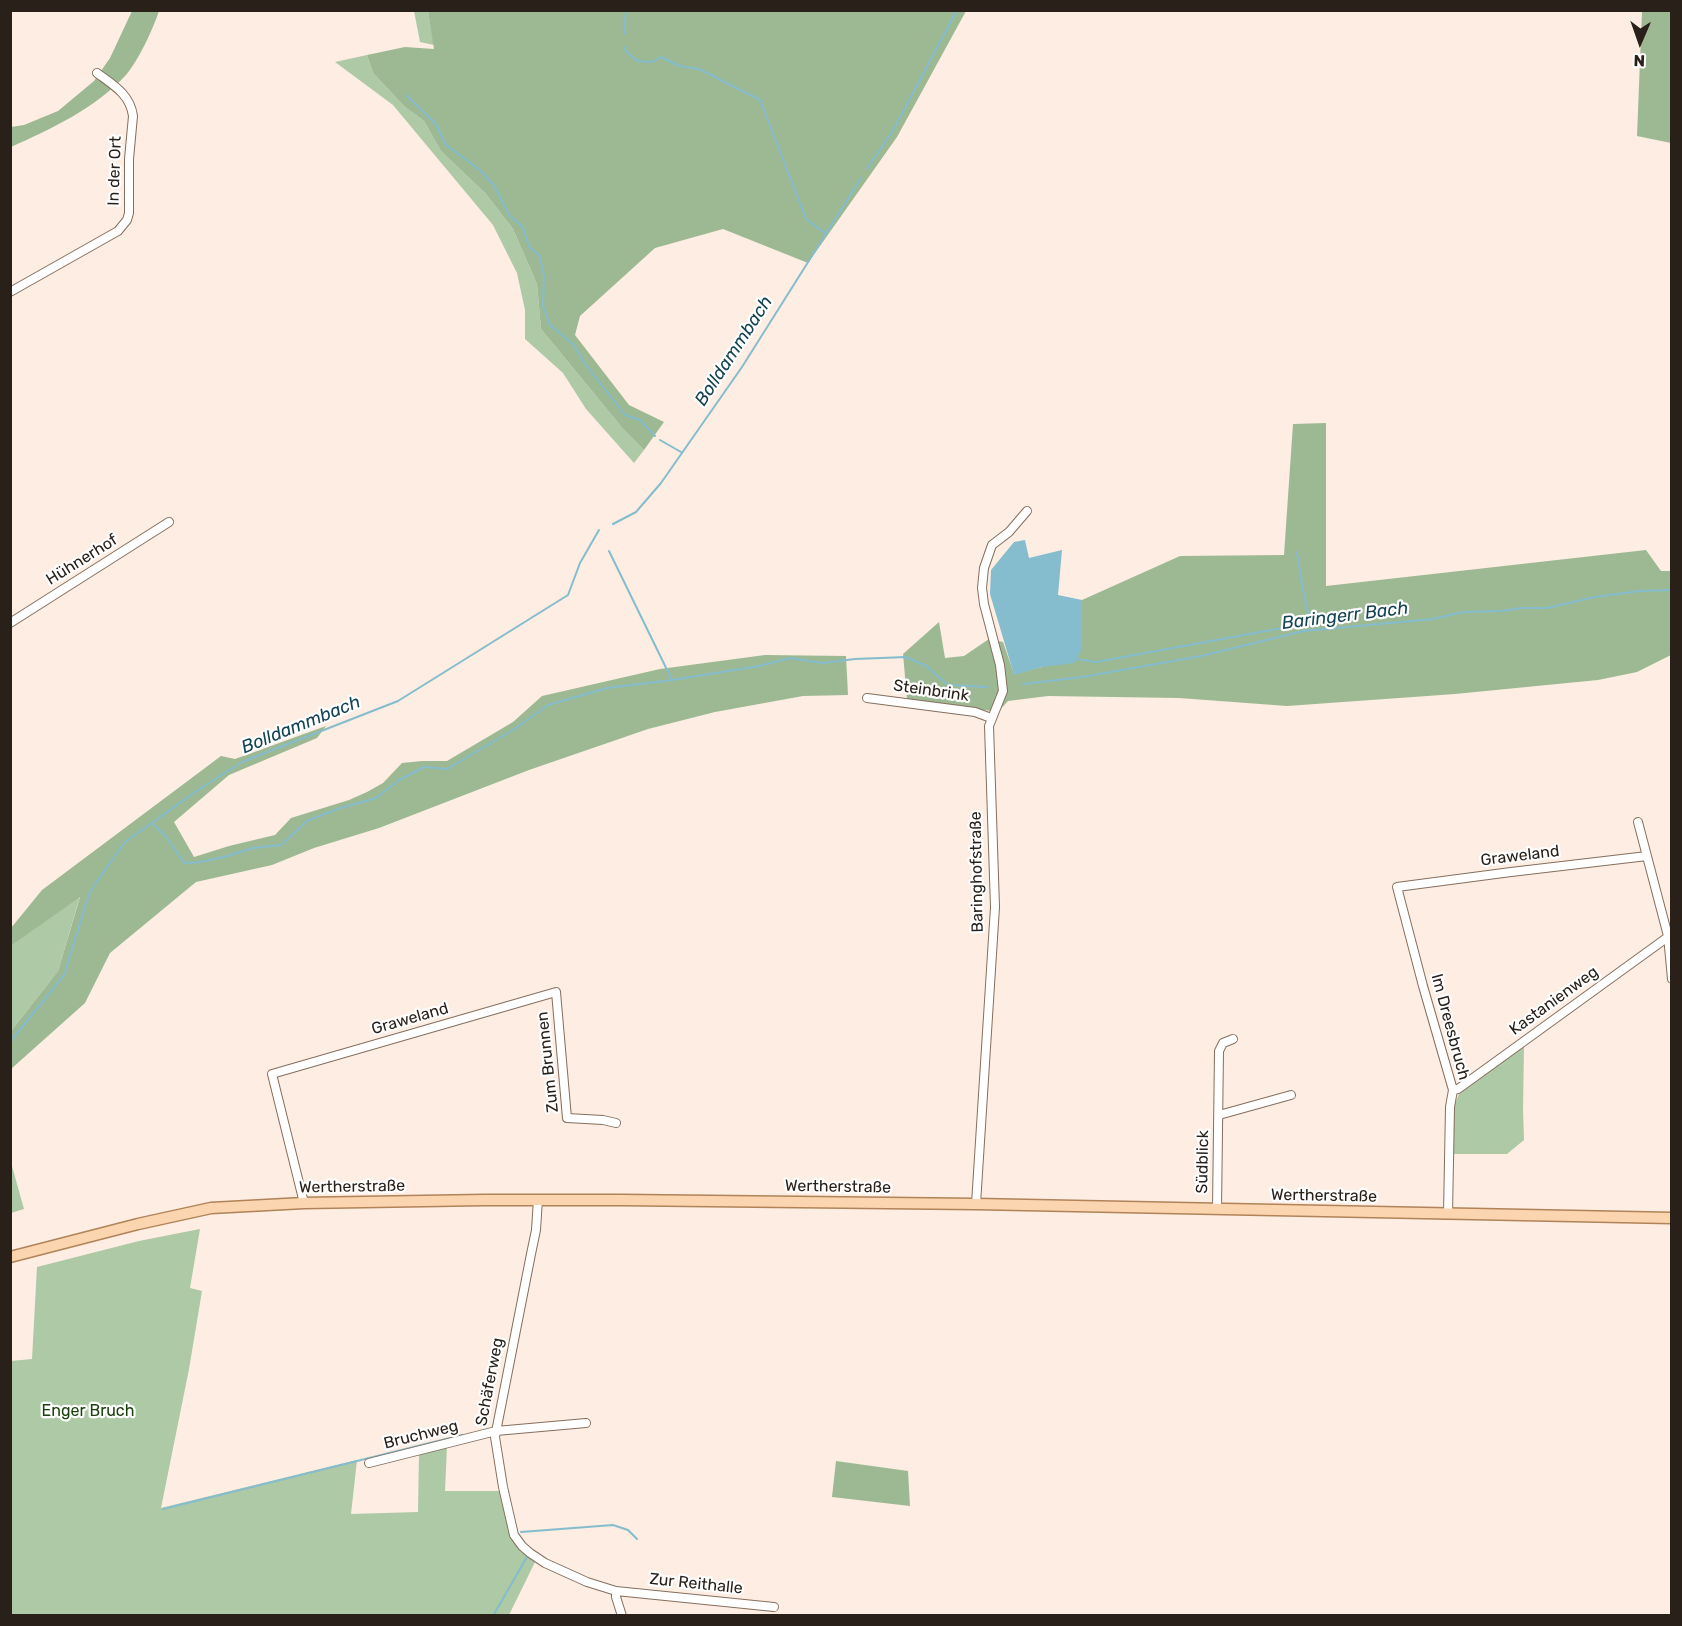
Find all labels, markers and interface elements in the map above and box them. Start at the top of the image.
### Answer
north arrow [1610,12,1670,72]
text: N [1633,51,1645,70]
street label: In der Ort [104,136,126,206]
water label: Bolldammbach [690,292,778,410]
street label: Hühnerhof [43,531,121,589]
water label: Baringerr Bach [1281,598,1409,634]
street label: Steinbrink [892,676,970,706]
water label: Bolldammbach [238,691,364,759]
street label: Baringhofstraße [966,811,988,933]
street label: Graweland [1480,842,1560,870]
street label: Kastanienweg [1506,962,1602,1040]
street label: Im Dreesbruch [1427,972,1473,1082]
street label: Graweland [369,999,451,1039]
street label: Zum Brunnen [533,1010,563,1114]
street label: Südblick [1193,1130,1213,1194]
street label: Wertherstraße [299,1176,405,1198]
street label: Wertherstraße [785,1176,891,1198]
street label: Wertherstraße [1271,1185,1377,1207]
street label: Schäferweg [472,1336,508,1428]
park label: Enger Bruch [42,1401,134,1421]
street label: Bruchweg [382,1416,460,1454]
street label: Zur Reithalle [648,1570,744,1598]

